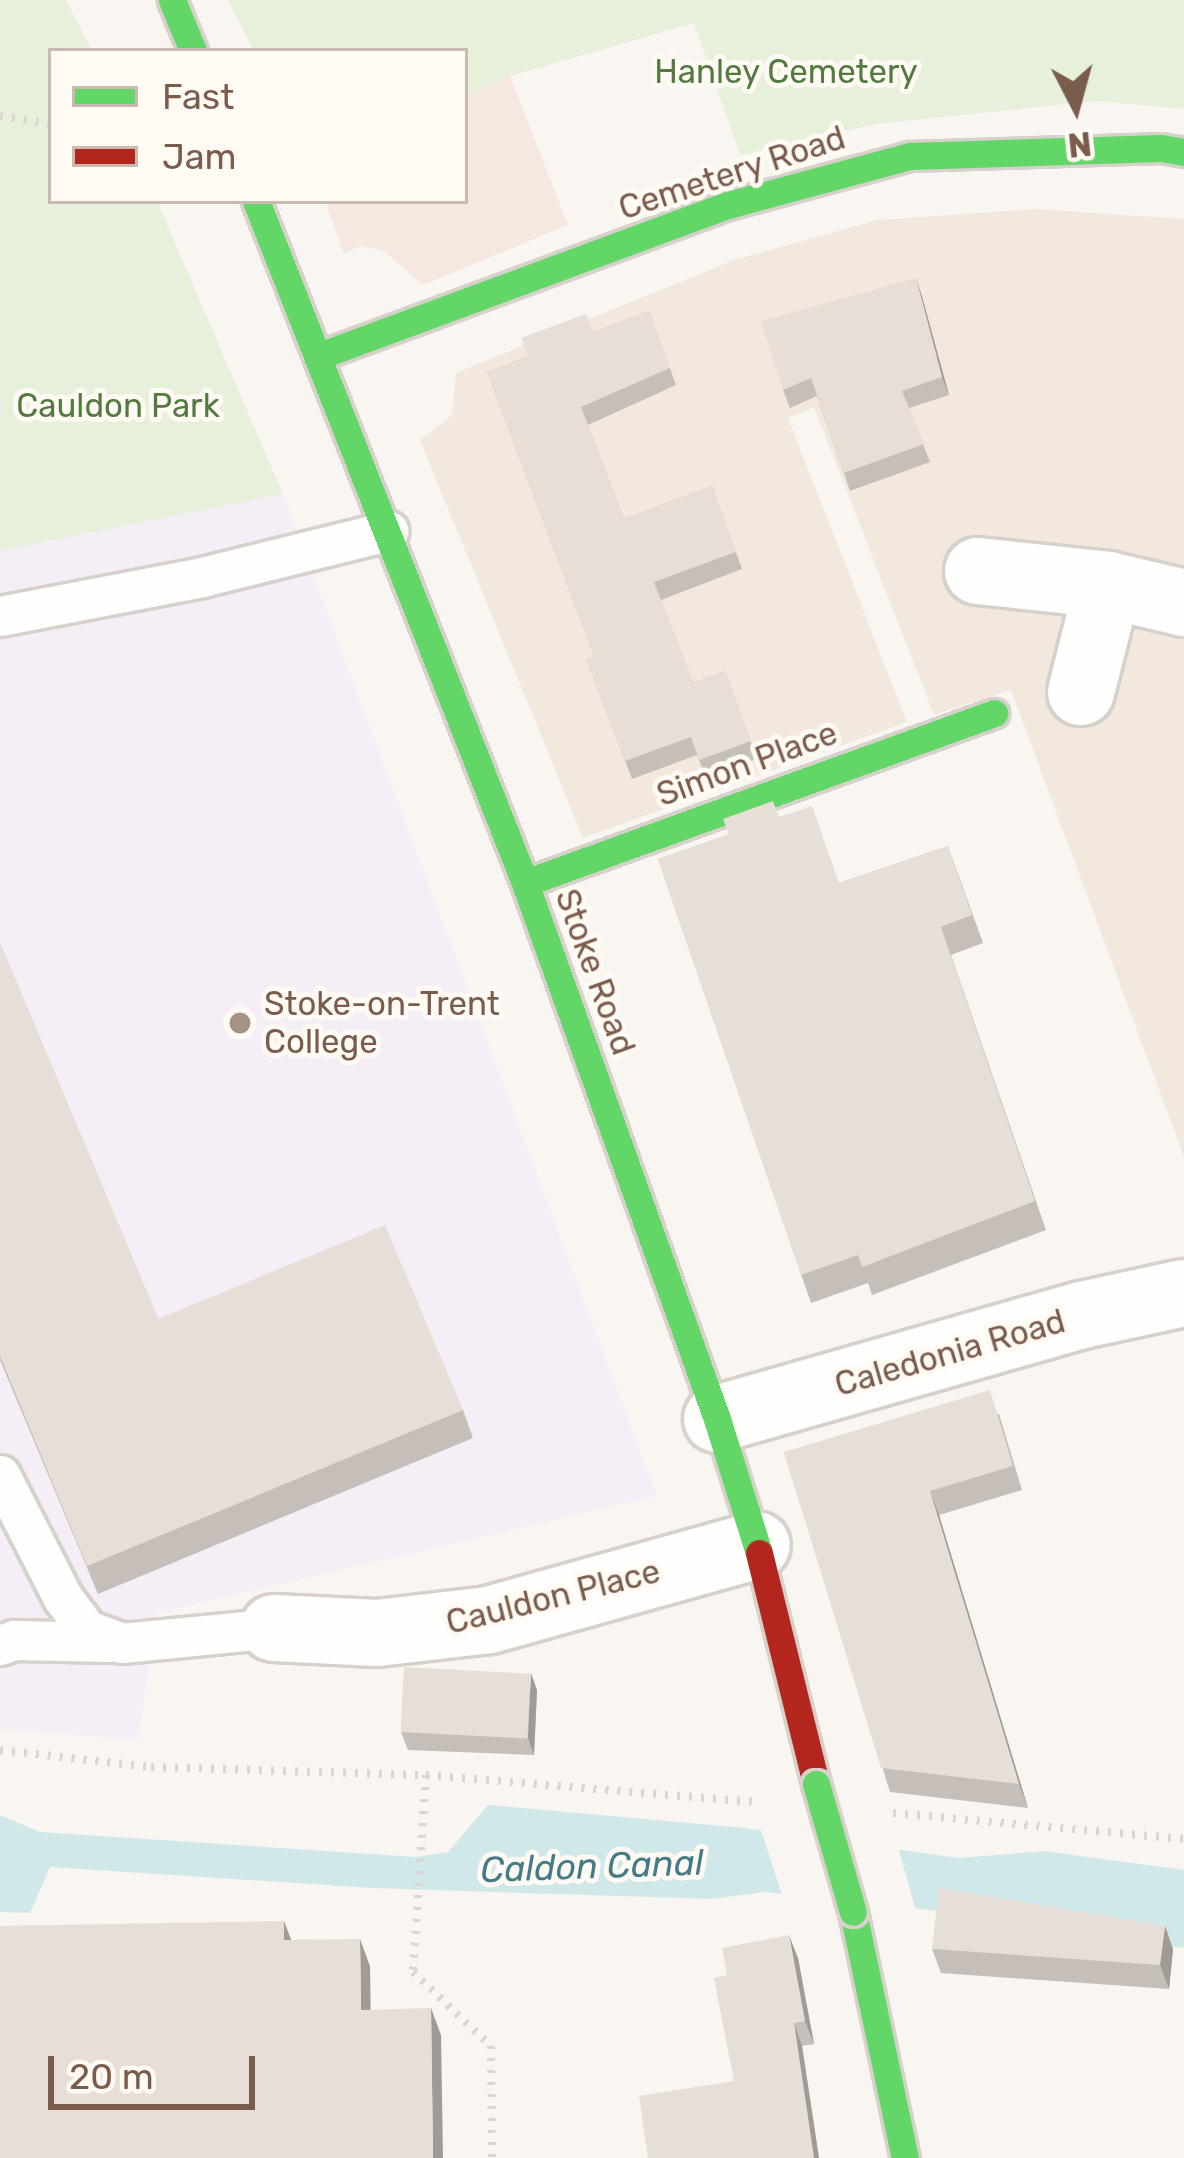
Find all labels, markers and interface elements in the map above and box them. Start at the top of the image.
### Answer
legend [48,48,468,204]
north arrow [1016,48,1136,168]
park label: Hanley Cemetery [654,52,918,92]
text: Fast [162,75,234,118]
street label: Cemetery Road [613,118,851,228]
text: N [1066,124,1094,165]
text: Jam [162,135,237,178]
park label: Cauldon Park [16,386,220,426]
street label: Simon Place [651,713,843,815]
street label: Stoke Road [547,884,643,1060]
place label: Stoke-on-Trent College [264,984,500,1062]
marker: Stoke-on-Trent College [227,1010,253,1036]
street label: Caledonia Road [830,1301,1070,1405]
street label: Cauldon Place [442,1551,664,1643]
water label: Caldon Canal [480,1841,704,1891]
scale bar [54,2032,261,2106]
text: 20 m [69,2055,154,2098]

